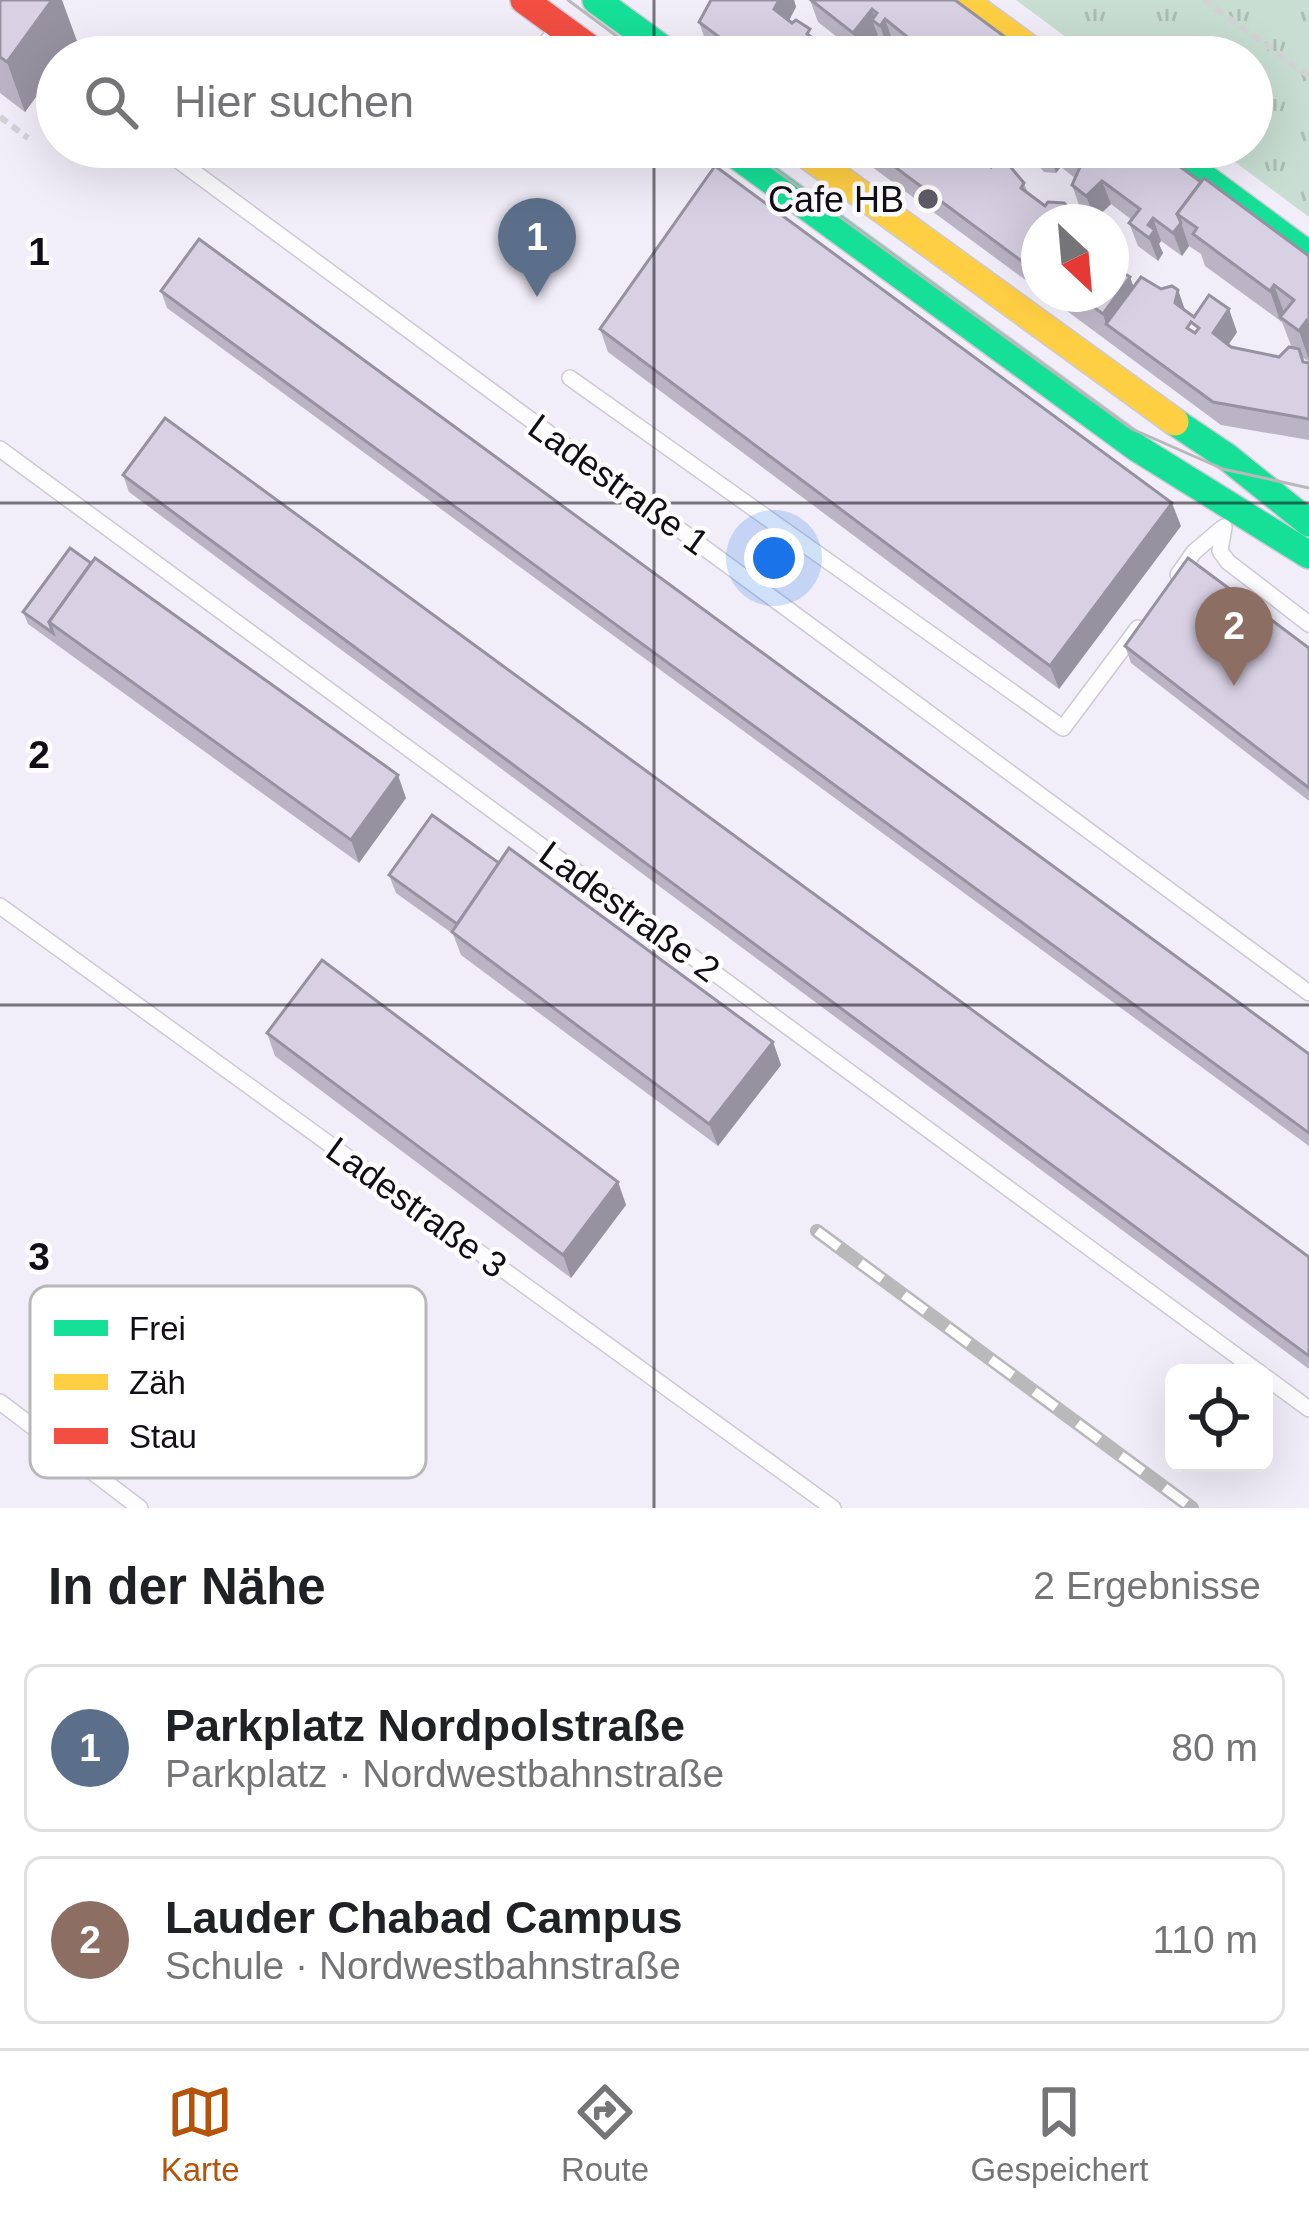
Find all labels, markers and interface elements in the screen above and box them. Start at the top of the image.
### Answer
search box [36,36,1273,168]
icon: search [78,69,144,135]
text: Hier suchen [174,76,414,127]
place label: Cafe HB [768,179,904,220]
marker: Cafe HB [915,186,941,212]
pin: 1 [498,198,576,297]
north arrow [1021,204,1129,312]
text: 1 [28,230,50,273]
street label: Ladestraße 1 [521,405,717,563]
your location [744,528,804,588]
pin: 2 [1195,587,1273,686]
text: 2 [28,733,50,776]
street label: Ladestraße 2 [532,832,728,990]
street label: Ladestraße 3 [319,1128,515,1286]
text: 3 [28,1235,50,1278]
legend [30,1286,426,1478]
text: Frei [129,1310,186,1347]
text: Zäh [129,1364,186,1401]
map controls [1165,1364,1273,1472]
button: locate [1165,1364,1273,1472]
text: Stau [129,1418,197,1455]
text: In der Nähe [48,1558,326,1615]
text: 2 Ergebnisse [1033,1564,1261,1607]
text: Parkplatz Nordpolstraße [165,1700,685,1751]
text: 1 [79,1726,101,1769]
text: 80 m [1171,1726,1258,1769]
text: Parkplatz · Nordwestbahnstraße [165,1752,724,1795]
text: Lauder Chabad Campus [165,1892,683,1943]
text: 2 [79,1918,101,1961]
text: 110 m [1153,1918,1258,1961]
text: Schule · Nordwestbahnstraße [165,1944,681,1987]
tab: Karte [161,2079,240,2189]
tab: Route [561,2079,649,2189]
tab: Gespeichert [970,2079,1148,2189]

